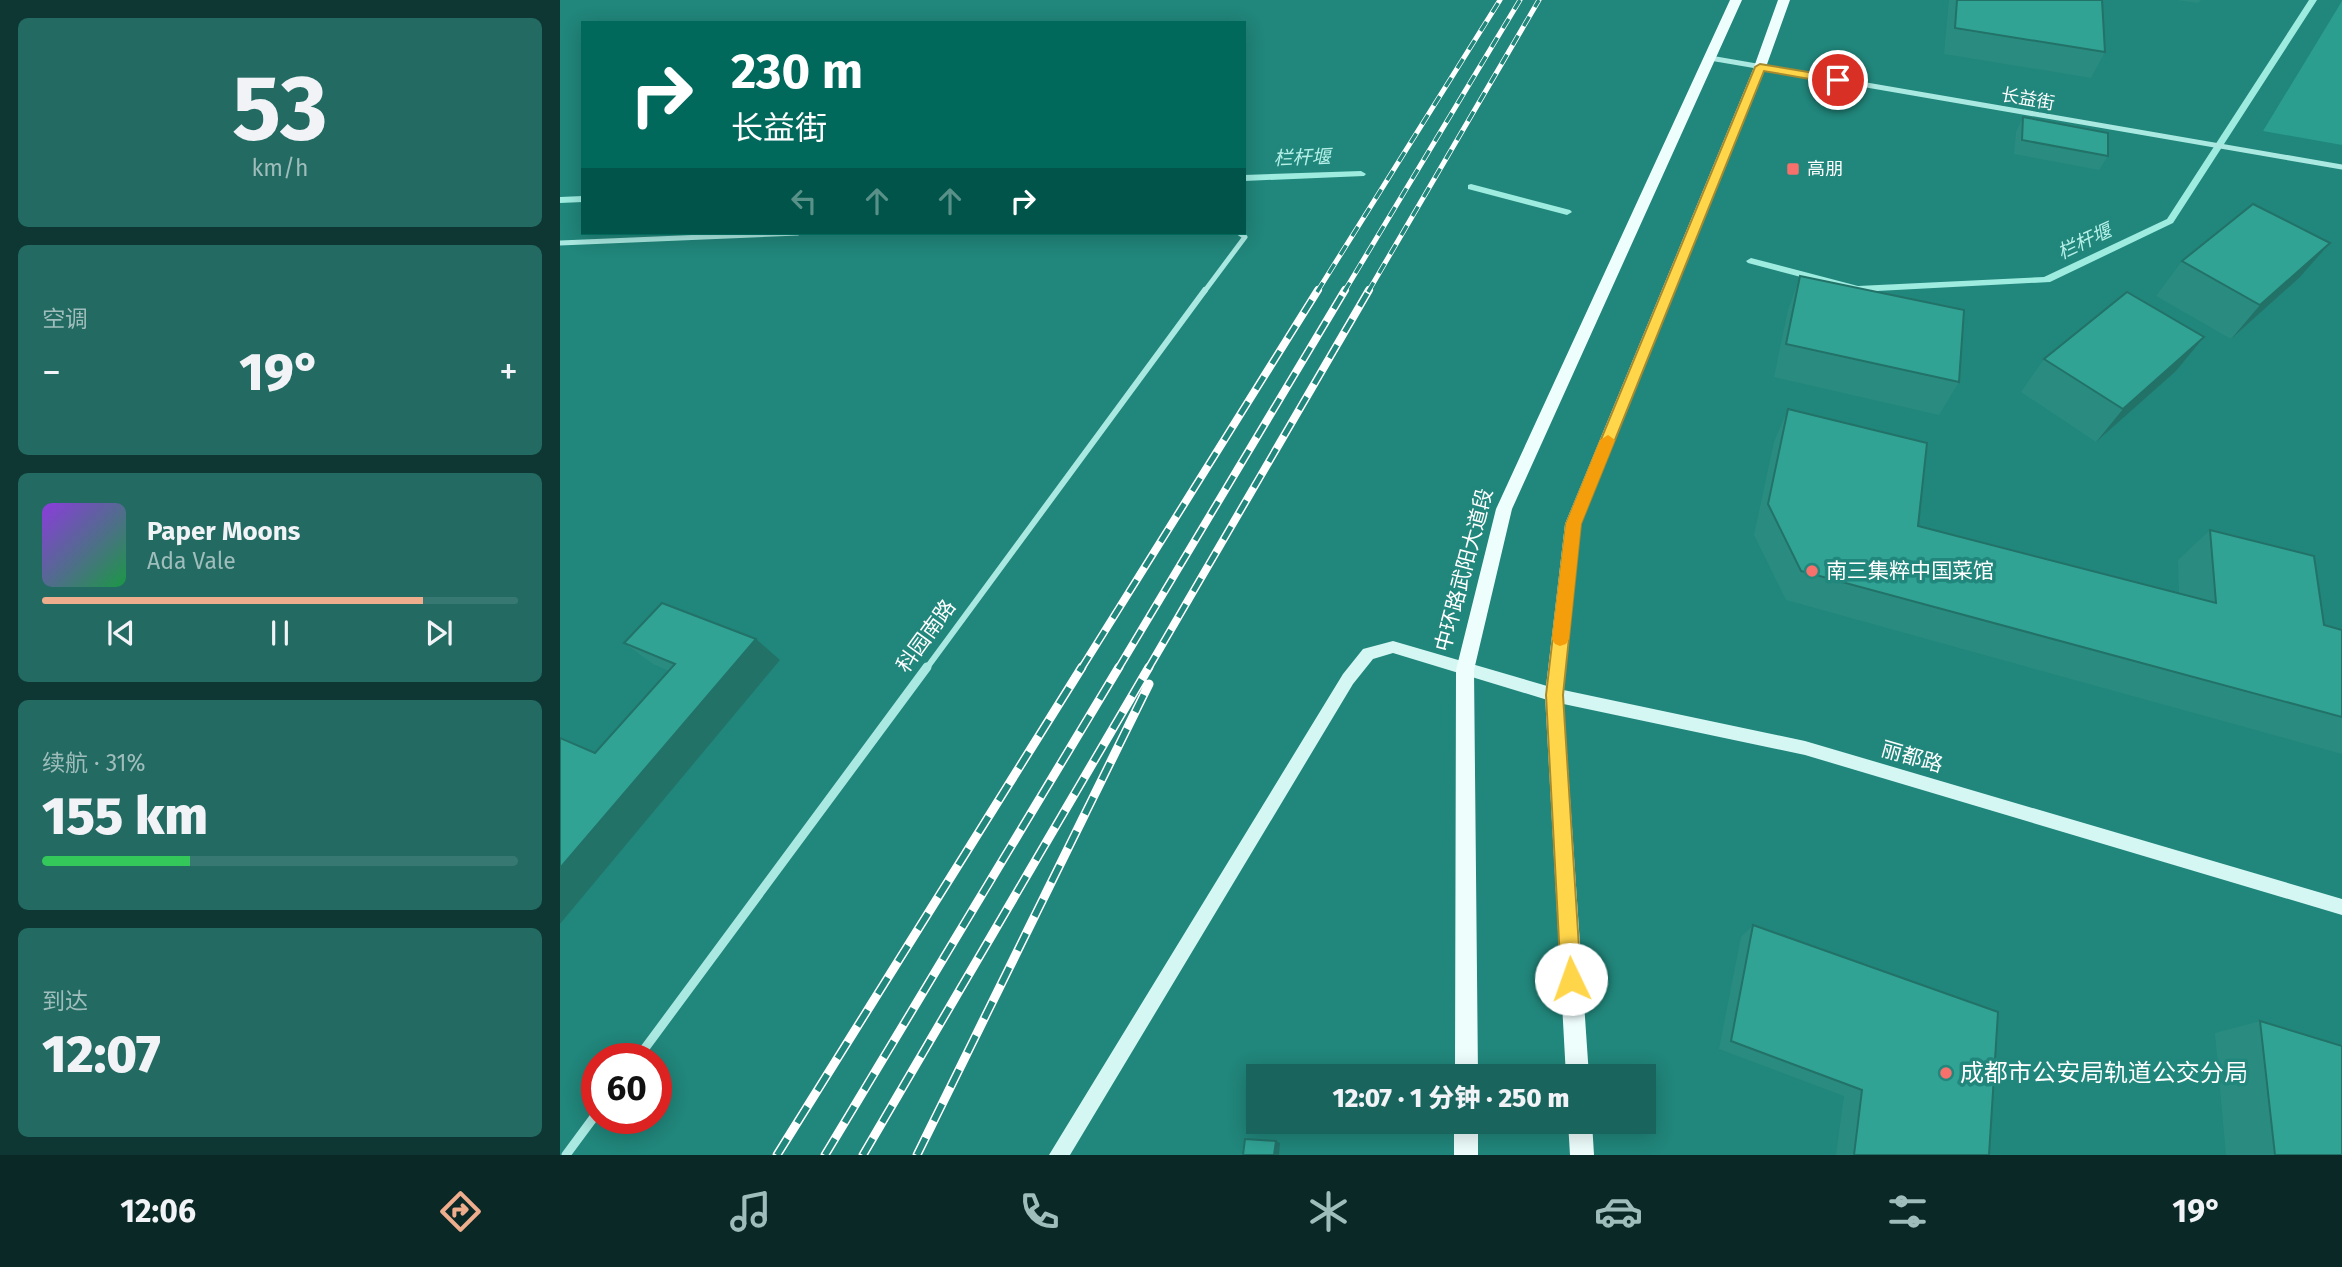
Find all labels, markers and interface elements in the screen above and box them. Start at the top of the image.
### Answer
text: 230 m [731,42,863,101]
icon: right [616,49,707,140]
pin [1808,50,1868,110]
text: 53 [232,54,328,163]
icon: arrive [1819,61,1857,99]
street label: 长益街 [2000,83,2056,115]
text: 长益街 [731,109,827,147]
water label: 栏杆堰 [1273,145,1334,170]
text: km/h [252,154,308,182]
place label: 高朋 [1807,158,1843,180]
marker: 高朋 [1785,161,1801,177]
icon: left [785,182,823,220]
icon: ahead [858,182,896,220]
icon: ahead [931,182,969,220]
icon: right [1004,182,1042,220]
water label: 栏杆堰 [2054,218,2118,264]
text: 空调 [42,305,88,333]
text: 19° [239,341,321,404]
text: − [42,349,61,395]
text: + [499,349,518,395]
street label: 中环路武阳大道段 [1430,485,1498,655]
text: Paper Moons [147,516,300,547]
text: Ada Vale [147,547,236,575]
place label: 南三集粹中国菜馆 [1826,558,1994,584]
marker: 南三集粹中国菜馆 [1804,563,1820,579]
street label: 科园南路 [891,594,961,678]
icon: previous [102,614,140,652]
icon: pause [261,614,299,652]
icon: next [420,614,458,652]
street label: 丽都路 [1878,736,1946,778]
text: 续航 · 31% [42,749,146,777]
text: 155 km [42,785,208,848]
position arrow [1534,942,1608,1016]
text: 到达 [42,987,88,1015]
text: 12:07 [42,1023,161,1086]
speed limit sign: 60 [581,1043,672,1134]
place label: 成都市公安局轨道公交分局 [1960,1059,2248,1087]
marker: 成都市公安局轨道公交分局 [1938,1065,1954,1081]
text: 12:07 · 1 分钟 · 250 m [1333,1083,1569,1114]
icon: directions [436,1187,485,1236]
icon: music [726,1187,775,1236]
icon: phone [1015,1187,1064,1236]
icon: climate [1304,1187,1353,1236]
icon: car [1594,1187,1643,1236]
icon: filters [1883,1187,1932,1236]
text: 12:06 [120,1192,196,1230]
text: 19° [2172,1192,2222,1230]

